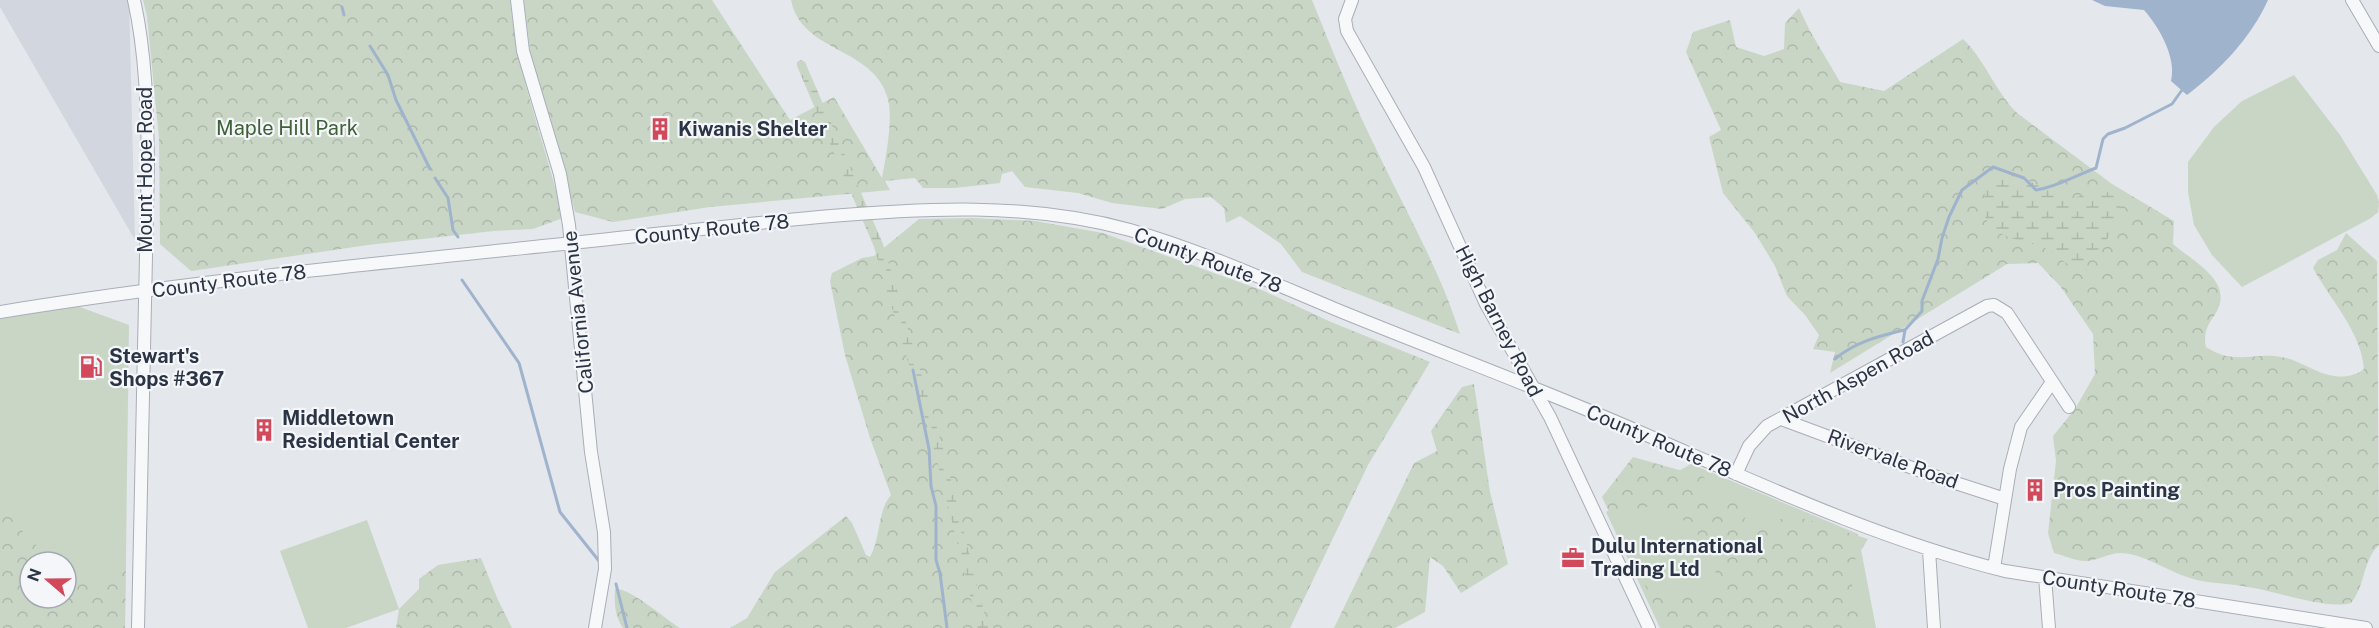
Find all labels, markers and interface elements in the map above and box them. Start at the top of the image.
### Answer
street label: Mount Hope Road [133,87,157,253]
park label: Maple Hill Park [216,116,358,140]
building icon: Kiwanis Shelter [647,116,673,142]
place label: Kiwanis Shelter [678,117,827,141]
street label: County Route 78 [633,209,791,249]
street label: County Route 78 [1131,222,1285,298]
street label: California Avenue [558,229,598,395]
street label: High Barney Road [1450,241,1548,401]
street label: County Route 78 [150,260,308,302]
street label: North Aspen Road [1778,326,1938,428]
place label: Stewart's Shops #367 [109,344,224,391]
fuel station icon: Stewart's Shops #367 [78,354,104,380]
street label: County Route 78 [1583,400,1735,482]
place label: Middletown Residential Center [282,406,459,453]
building icon: Middletown Residential Center [251,417,277,443]
street label: Rivervale Road [1824,424,1962,494]
building icon: Pros Painting [2022,477,2048,503]
place label: Pros Painting [2053,478,2180,502]
place label: Dulu International Trading Ltd [1591,534,1763,581]
office icon: Dulu International Trading Ltd [1560,545,1586,571]
north arrow [18,550,78,610]
street label: County Route 78 [2040,565,2198,613]
text: N [23,566,45,584]

